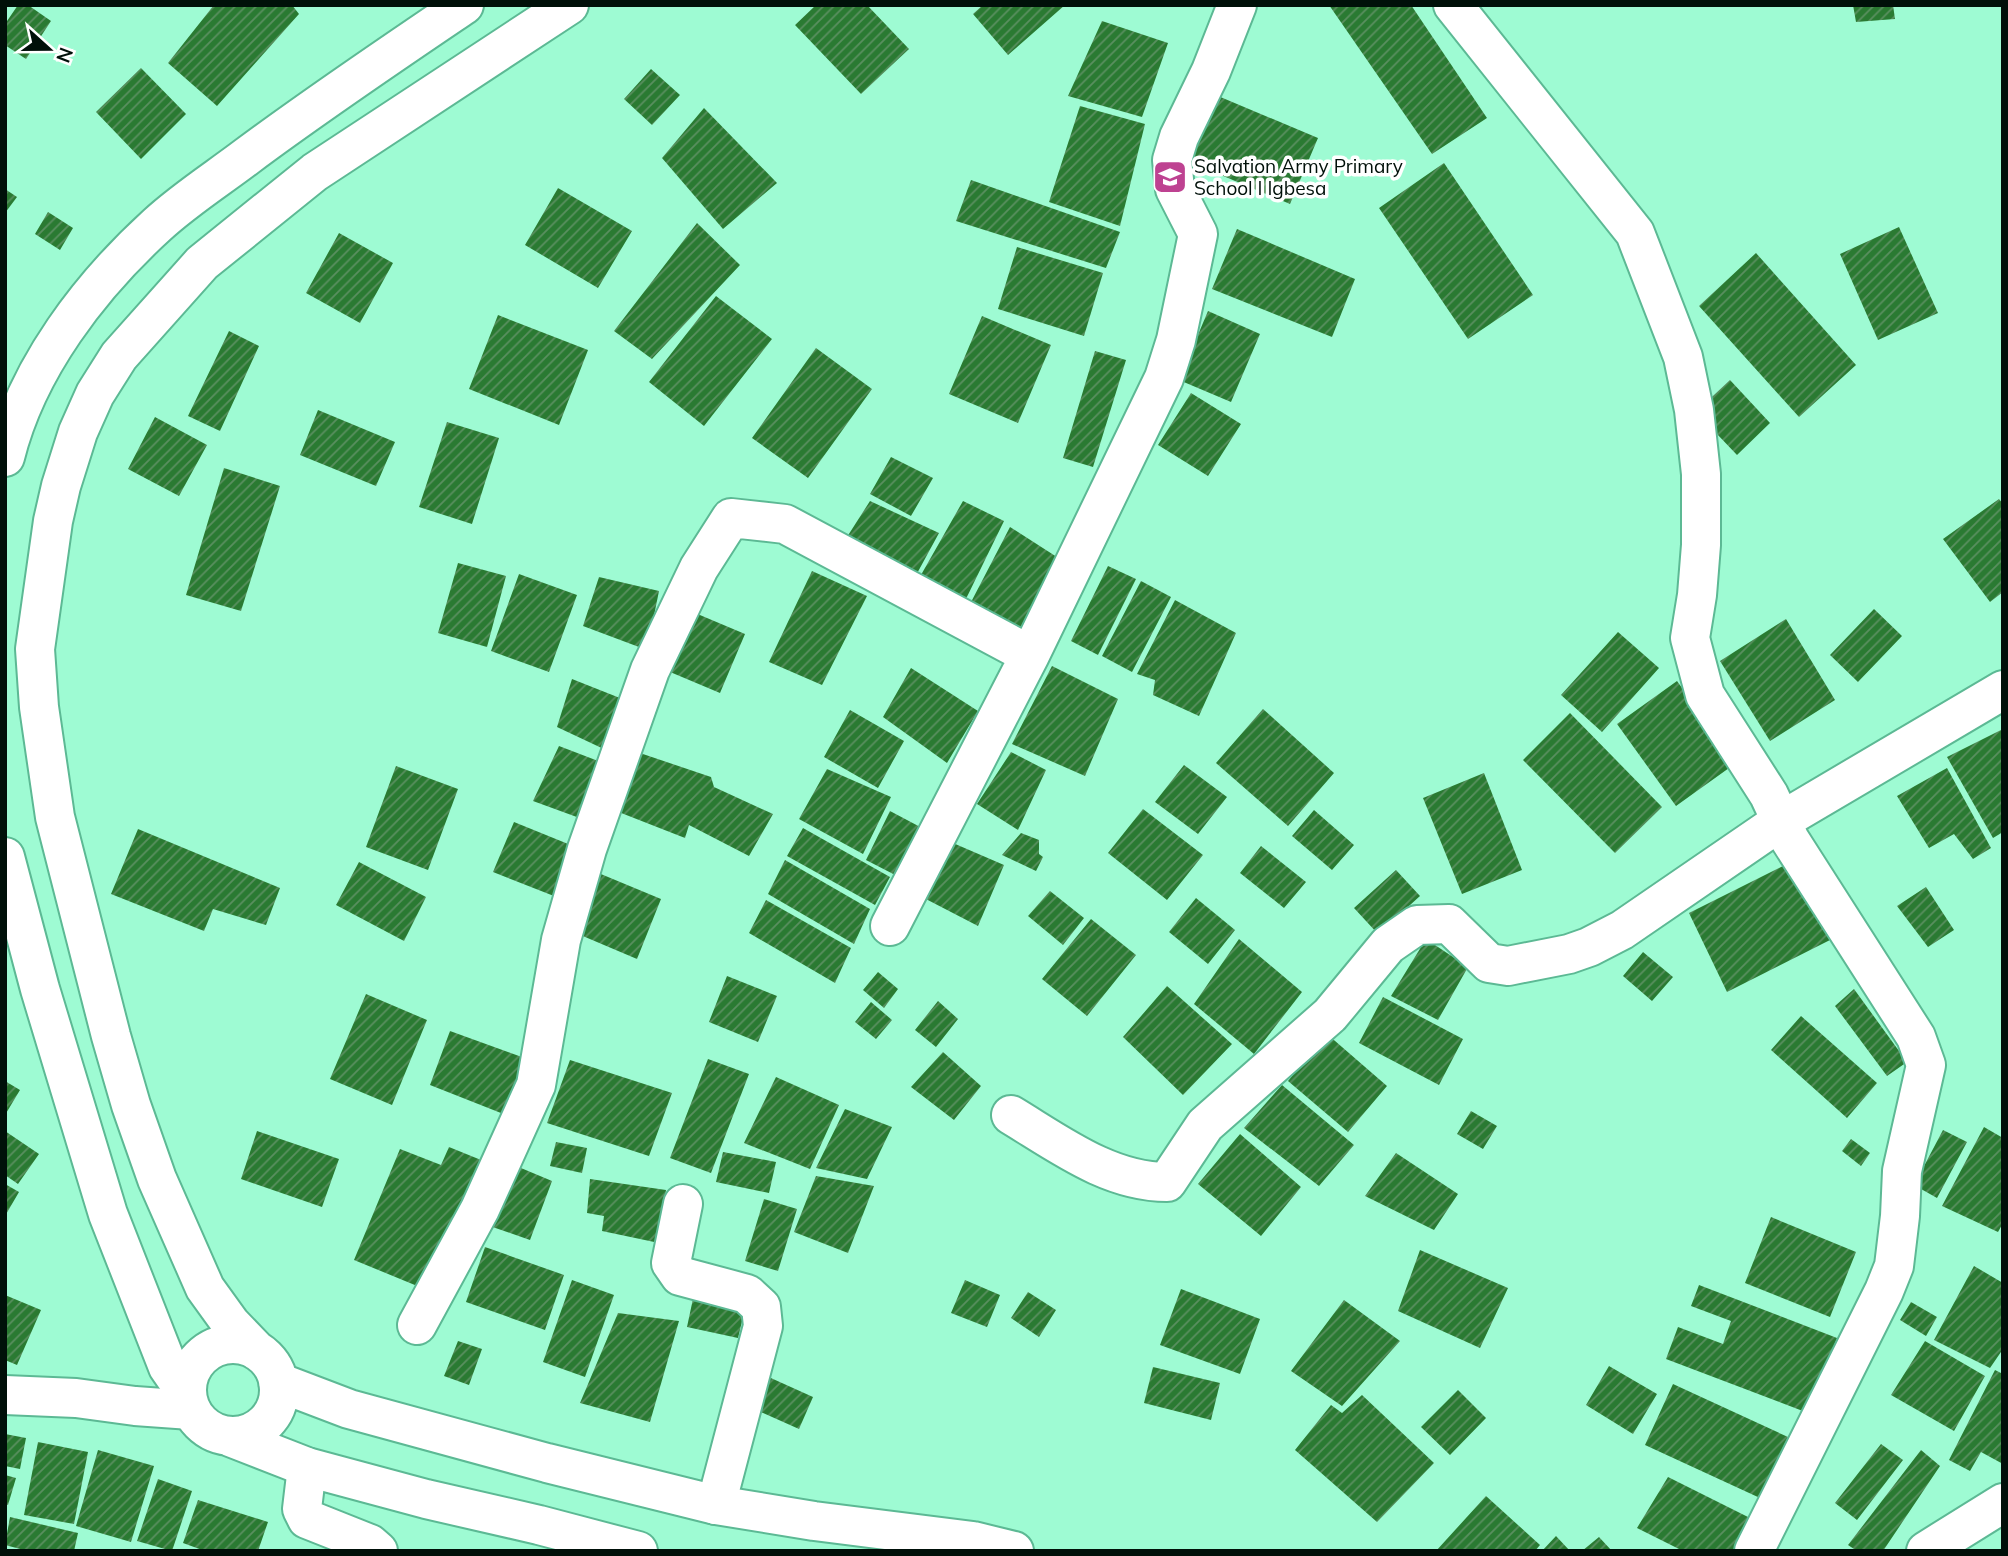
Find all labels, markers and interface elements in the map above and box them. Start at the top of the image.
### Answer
north arrow [14,14,84,84]
text: N [51,44,79,66]
place label: Salvation Army Primary School I Igbesa [1194,154,1403,200]
school or university icon: Salvation Army Primary School I Igbesa [1151,158,1189,196]

